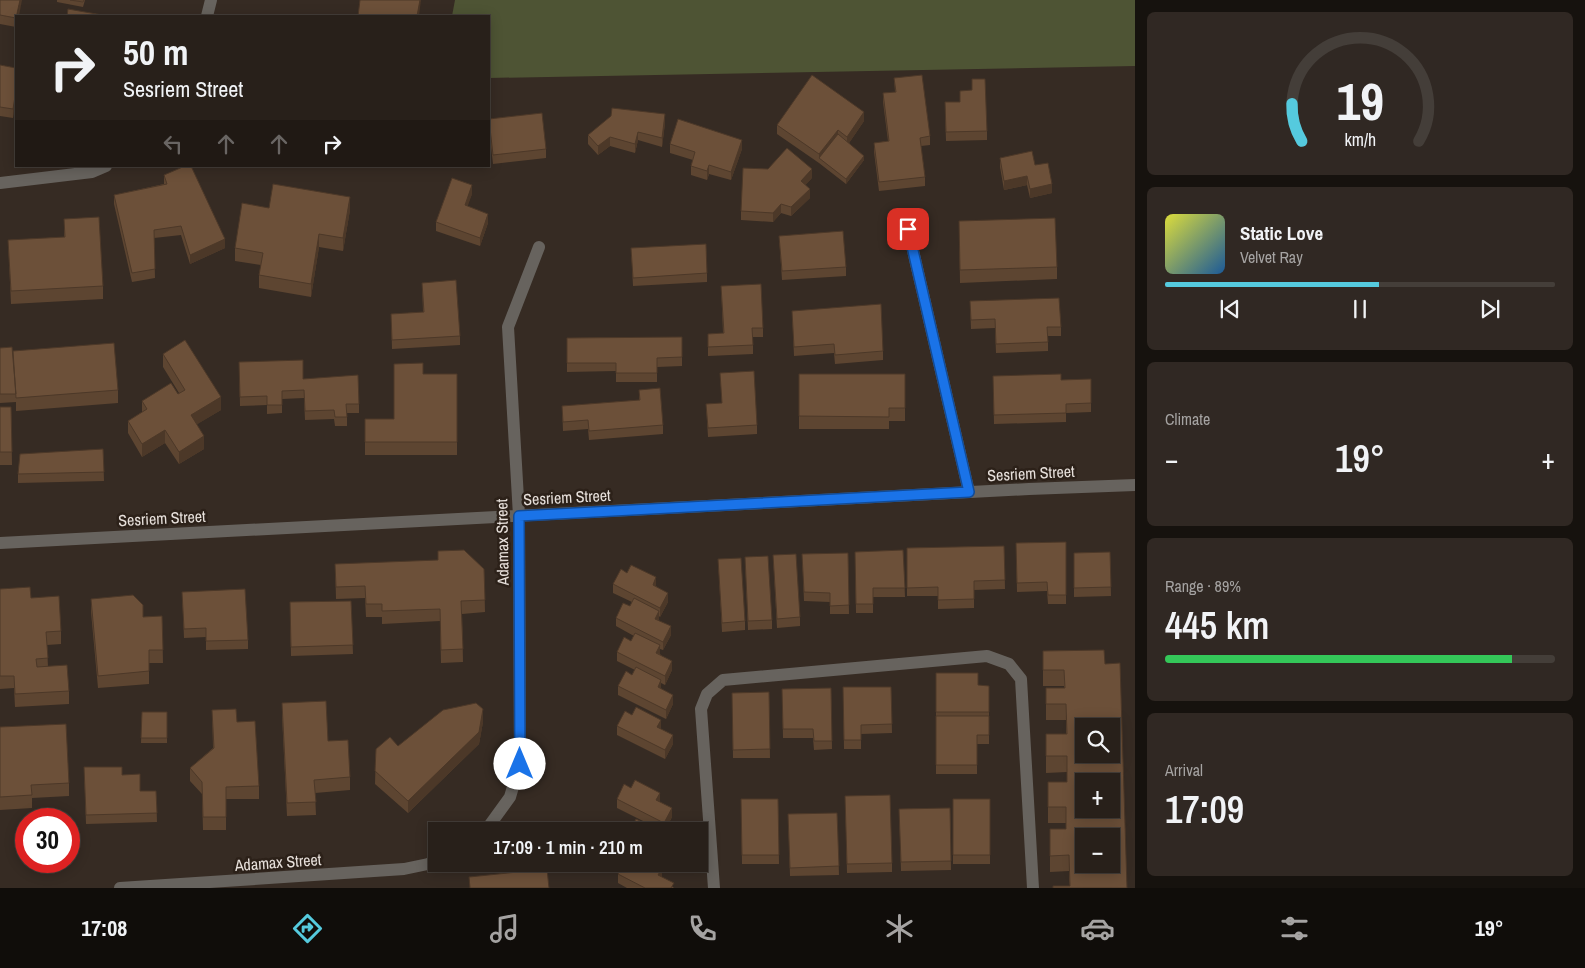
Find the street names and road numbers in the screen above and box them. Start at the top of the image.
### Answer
street label: Sesriem Street [987,460,1076,486]
street label: Sesriem Street [523,484,612,510]
street label: Adamax Street [490,498,514,587]
street label: Sesriem Street [118,505,207,531]
street label: Adamax Street [233,848,322,876]

